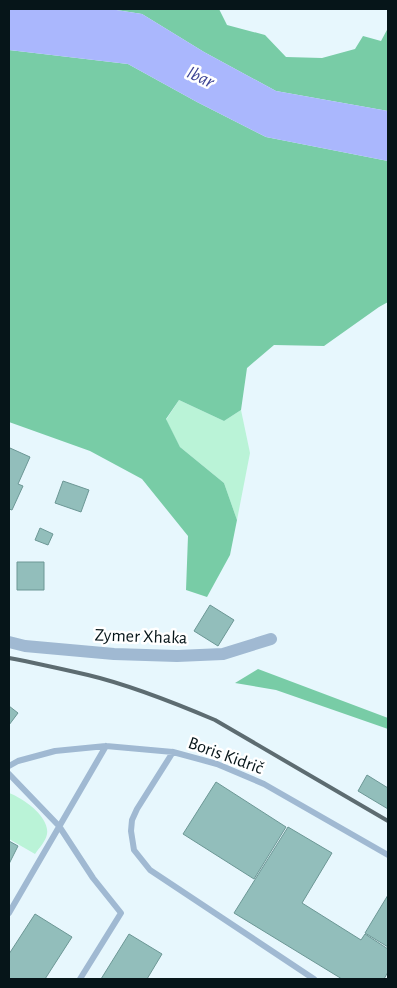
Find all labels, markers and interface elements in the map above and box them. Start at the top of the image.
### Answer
water label: Ibar [184,63,218,92]
street label: Zymer Xhaka [94,626,188,648]
street label: Boris Kidrič [186,734,266,778]

